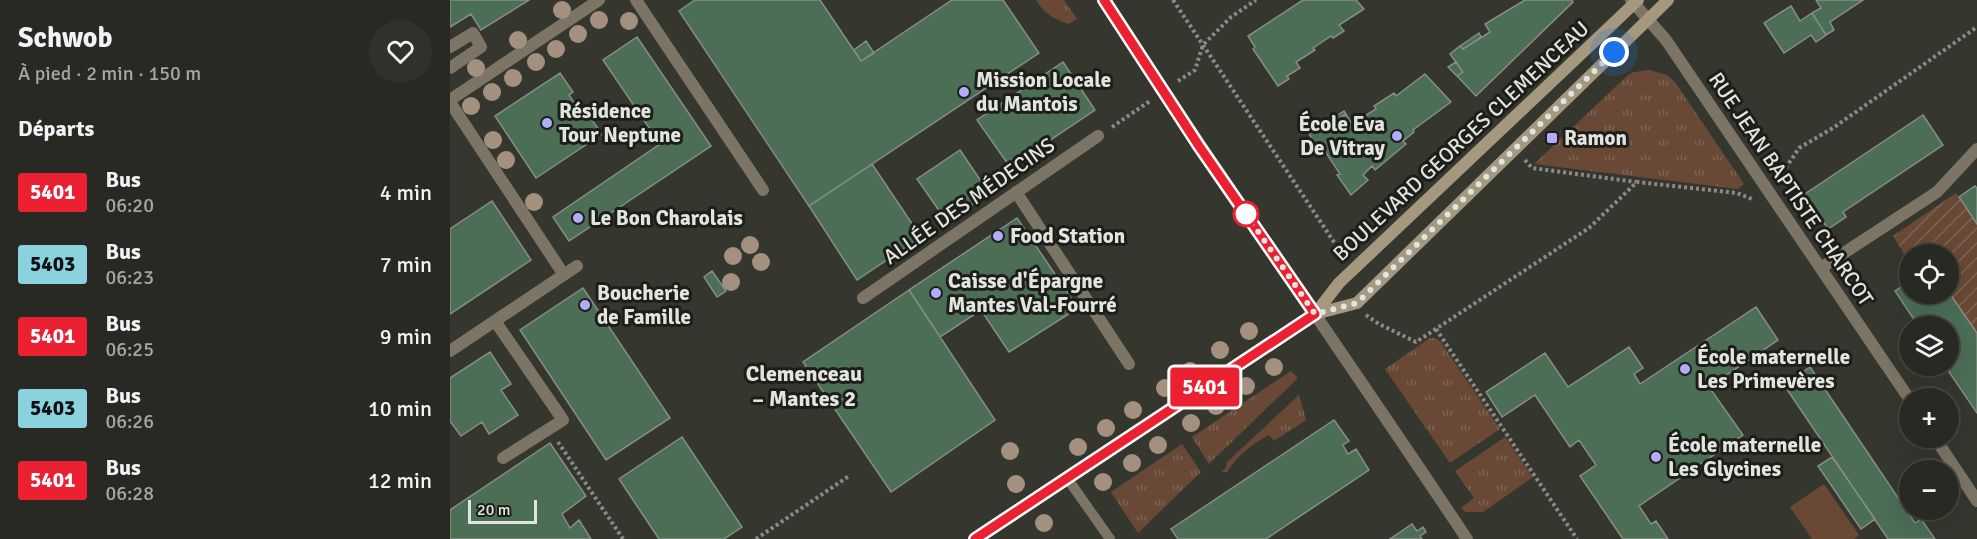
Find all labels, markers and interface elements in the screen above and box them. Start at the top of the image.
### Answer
street label: BOULEVARD GEORGES CLEMENCEAU [1328,15,1594,267]
button: heart [369,20,432,83]
text: Schwob [18,21,112,55]
your location [1599,37,1629,67]
text: À pied · 2 min · 150 m [18,61,201,86]
place label: Mission Locale du Mantois [976,67,1111,117]
street label: RUE JEAN BAPTISTE CHARCOT [1703,67,1879,311]
marker: Mission Locale du Mantois [957,85,971,99]
place label: Résidence Tour Neptune [559,98,681,148]
place label: École Eva De Vitray [1299,110,1386,161]
text: Départs [18,115,94,142]
marker: Résidence Tour Neptune [540,116,554,130]
place label: Ramon [1564,125,1627,151]
marker: École Eva De Vitray [1390,129,1404,143]
marker: Ramon [1545,131,1559,145]
street label: ALLÉE DES MÉDECINS [878,132,1060,270]
text: Bus [105,166,141,193]
text: 5401 [30,179,75,205]
text: 4 min [380,179,432,206]
text: 06:20 [105,193,154,218]
unlabelled marker [1233,201,1259,227]
place label: Le Bon Charolais [590,205,743,231]
marker: Le Bon Charolais [571,211,585,225]
place label: Food Station [1010,223,1125,249]
marker: Food Station [991,229,1005,243]
text: Bus [105,238,141,265]
map controls [1899,244,1959,520]
button: locate [1899,244,1959,304]
text: 5403 [30,251,75,277]
text: 7 min [380,251,432,278]
text: 06:23 [105,265,154,290]
place label: Caisse d'Épargne Mantes Val-Fourré [948,267,1117,318]
place label: Boucherie de Famille [597,280,691,330]
marker: Caisse d'Épargne Mantes Val-Fourré [929,286,943,300]
marker: Boucherie de Famille [578,298,592,312]
text: Bus [105,310,141,337]
button: layers [1899,316,1959,376]
text: 5401 [30,323,75,349]
text: 9 min [380,323,432,350]
text: 06:25 [105,337,154,362]
place label: École maternelle Les Primevères [1697,343,1850,394]
district label: Clemenceau – Mantes 2 [746,360,862,412]
marker: École maternelle Les Primevères [1678,362,1692,376]
line badge: 5401 [1163,368,1247,406]
text: 5401 [1182,374,1228,400]
text: Bus [105,382,141,409]
button: + [1899,388,1959,448]
text: 5403 [30,395,75,421]
text: 10 min [368,395,432,422]
text: 06:26 [105,409,154,434]
place label: École maternelle Les Glycines [1668,431,1821,482]
marker: École maternelle Les Glycines [1649,450,1663,464]
text: Bus [105,454,141,481]
button: − [1899,460,1959,520]
text: 5401 [30,467,75,493]
text: 12 min [368,467,432,494]
text: 06:28 [105,481,154,506]
scale bar [468,497,537,524]
text: 20 m [477,500,511,520]

